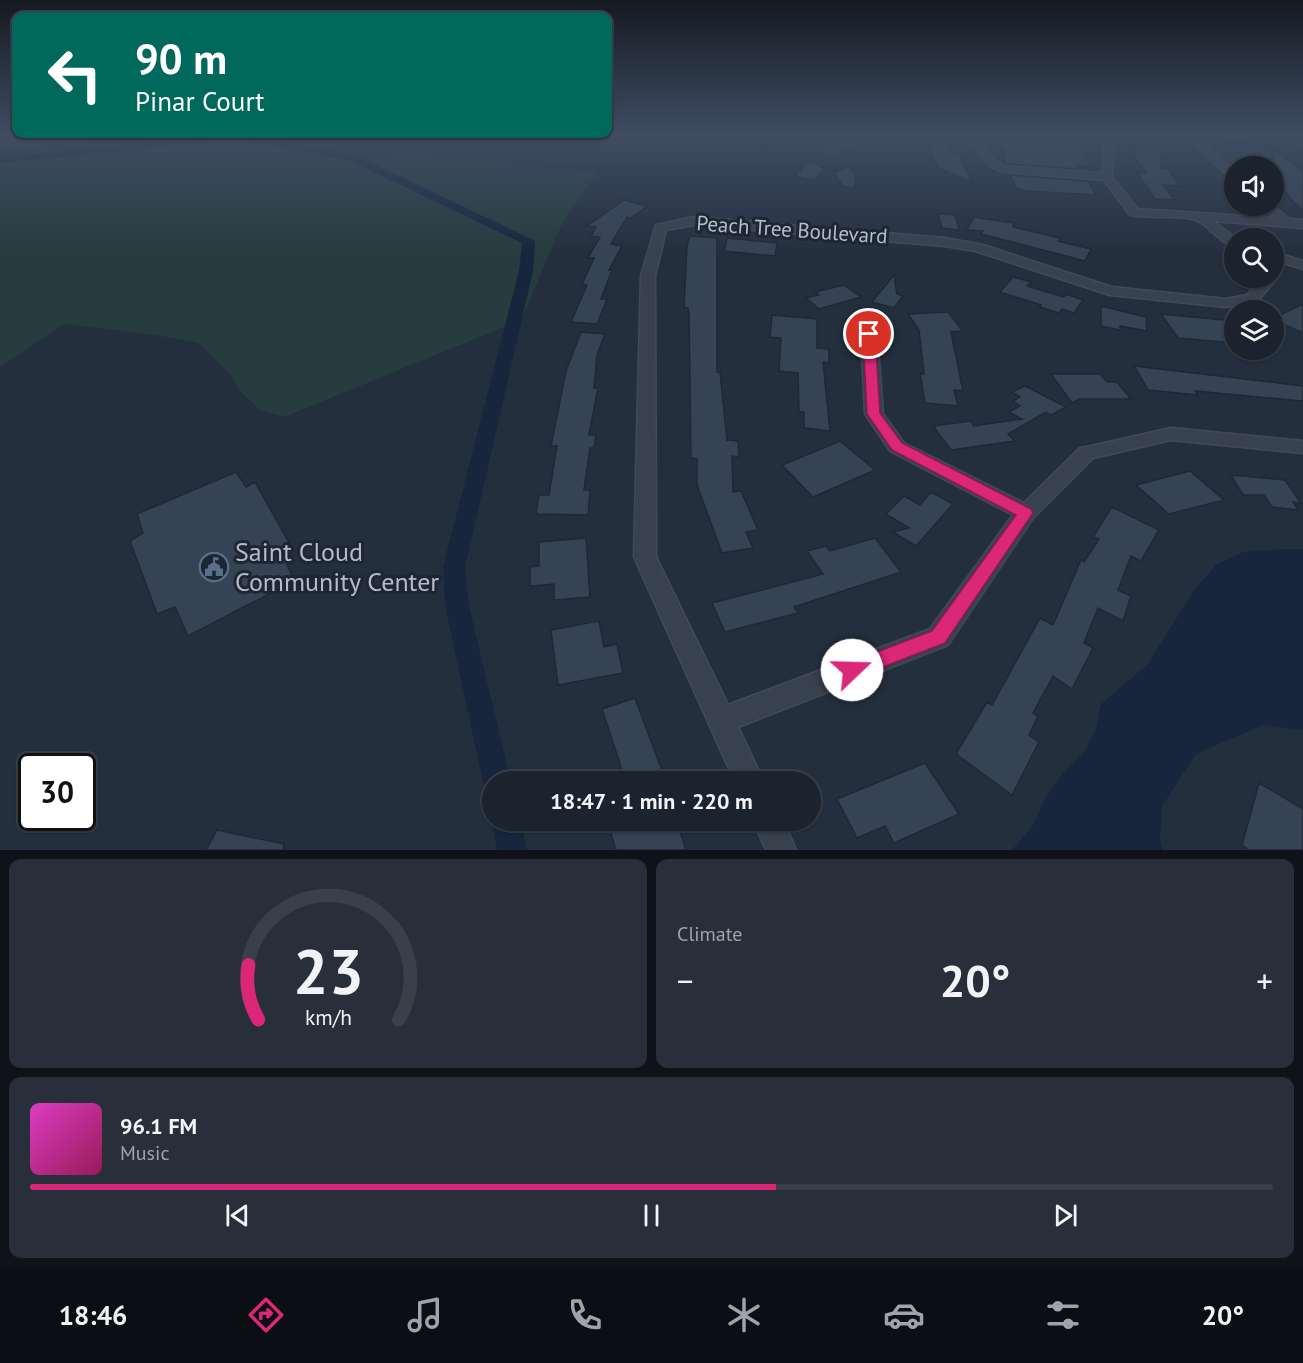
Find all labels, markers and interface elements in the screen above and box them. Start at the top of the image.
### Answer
text: 90 m [135,31,227,86]
icon: left [36,36,114,114]
text: Pinar Court [135,84,265,118]
map controls [1224,156,1284,360]
button: sound [1224,156,1284,216]
street label: Peach Tree Boulevard [696,209,888,250]
button: search [1224,228,1284,288]
button: layers [1224,300,1284,360]
pin [843,308,894,359]
icon: arrive [852,317,885,350]
place label: Saint Cloud Community Center [235,535,439,598]
public building icon: Saint Cloud Community Center [198,551,230,583]
position arrow [820,638,884,702]
speed limit sign: 30 [18,753,96,831]
text: 18:47 · 1 min · 220 m [550,787,753,815]
text: Climate [677,921,743,947]
text: 23 [293,930,363,1011]
text: 20° [940,951,1010,1009]
text: − [677,959,694,1002]
text: + [1256,959,1273,1002]
text: km/h [304,1004,351,1032]
text: 96.1 FM [120,1112,197,1140]
text: Music [120,1140,169,1166]
icon: previous [221,1199,254,1232]
icon: pause [635,1199,668,1232]
icon: next [1049,1199,1082,1232]
icon: directions [245,1294,287,1336]
icon: music [404,1294,446,1336]
icon: phone [564,1294,606,1336]
icon: climate [723,1294,765,1336]
icon: car [883,1294,925,1336]
icon: filters [1042,1294,1084,1336]
text: 18:46 [59,1298,127,1332]
text: 20° [1202,1298,1244,1332]

